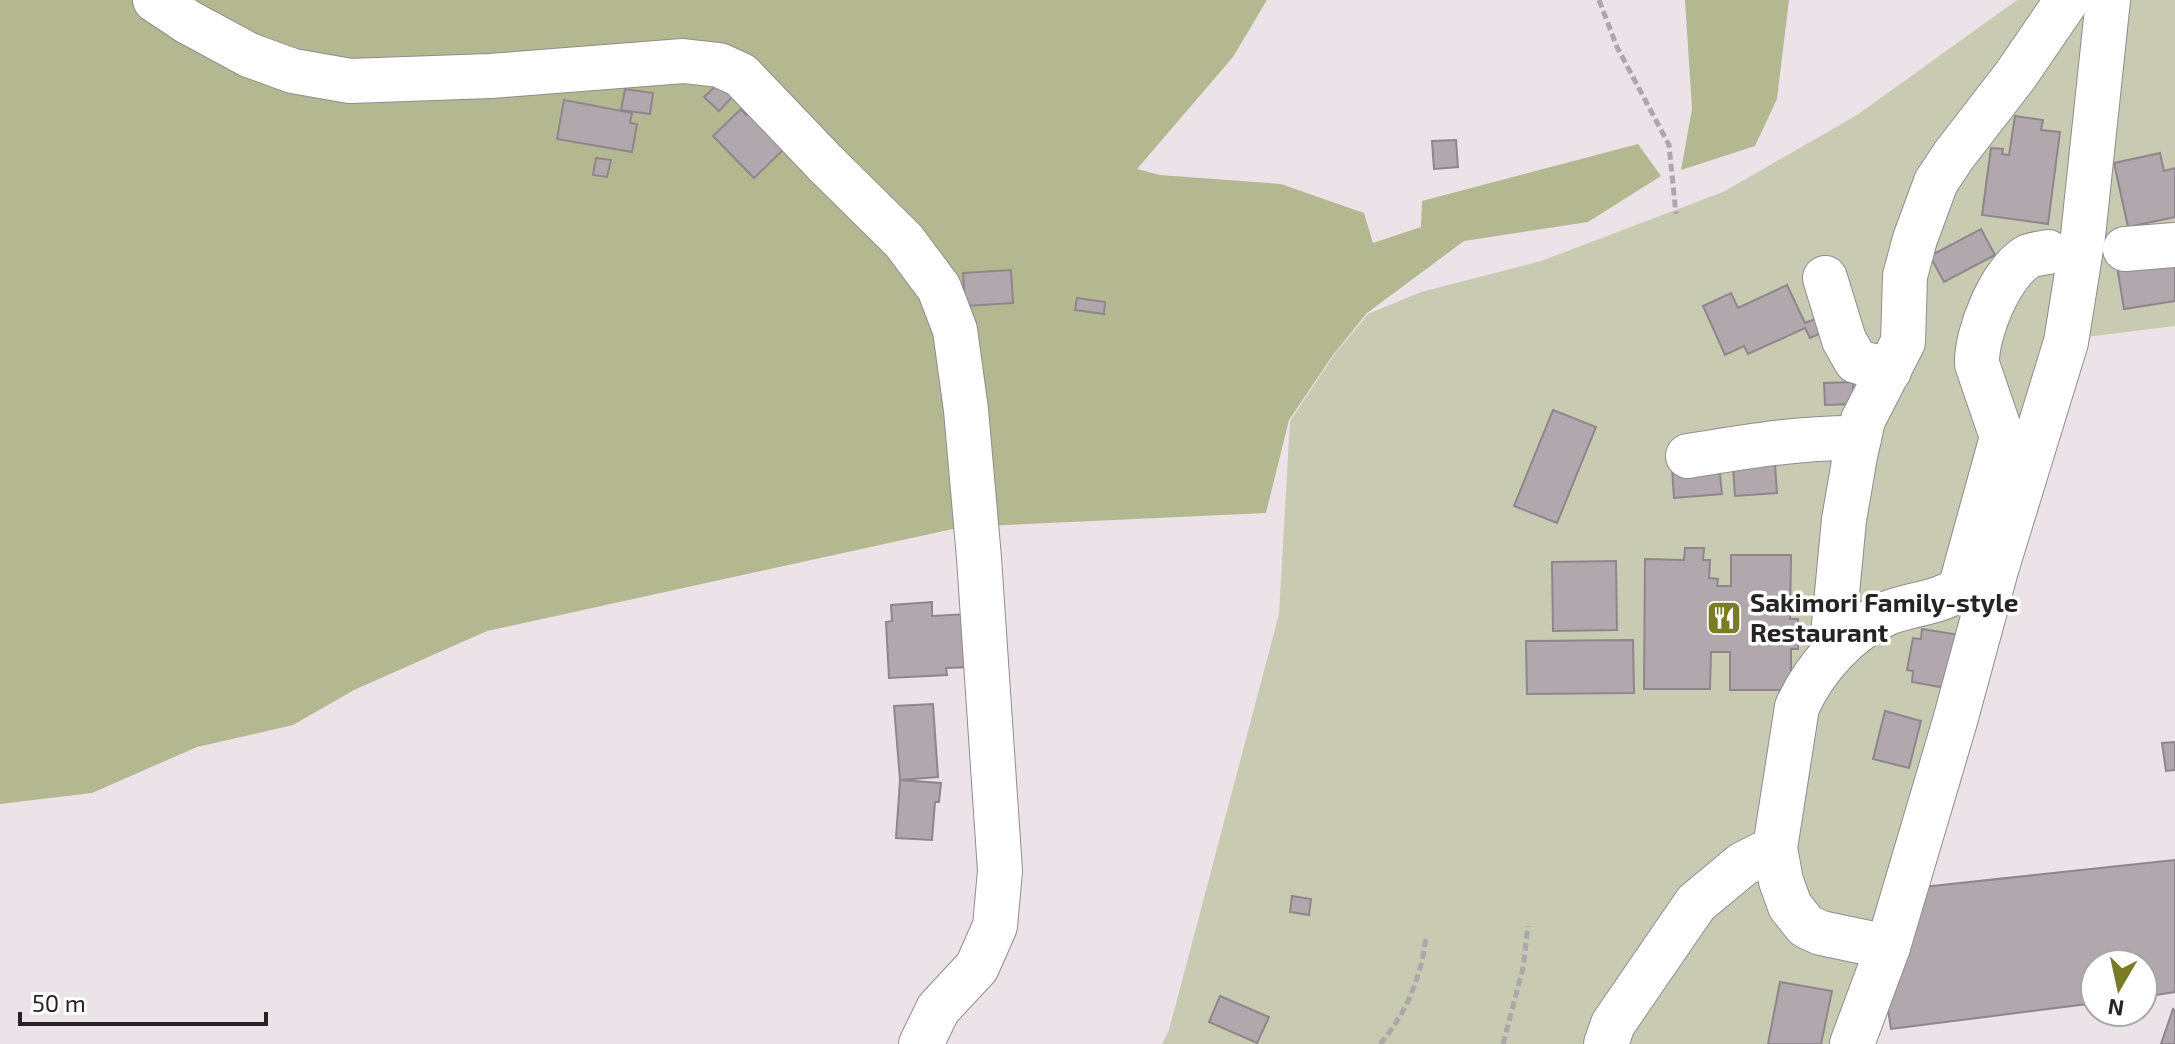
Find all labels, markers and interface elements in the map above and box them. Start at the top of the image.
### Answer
place label: Sakimori Family-style Restaurant [1750,586,2018,647]
restaurant icon: Sakimori Family-style Restaurant [1705,599,1743,637]
north arrow [2079,948,2159,1028]
scale bar [20,976,266,1026]
text: 50 m [32,988,86,1017]
text: N [2106,995,2126,1023]

